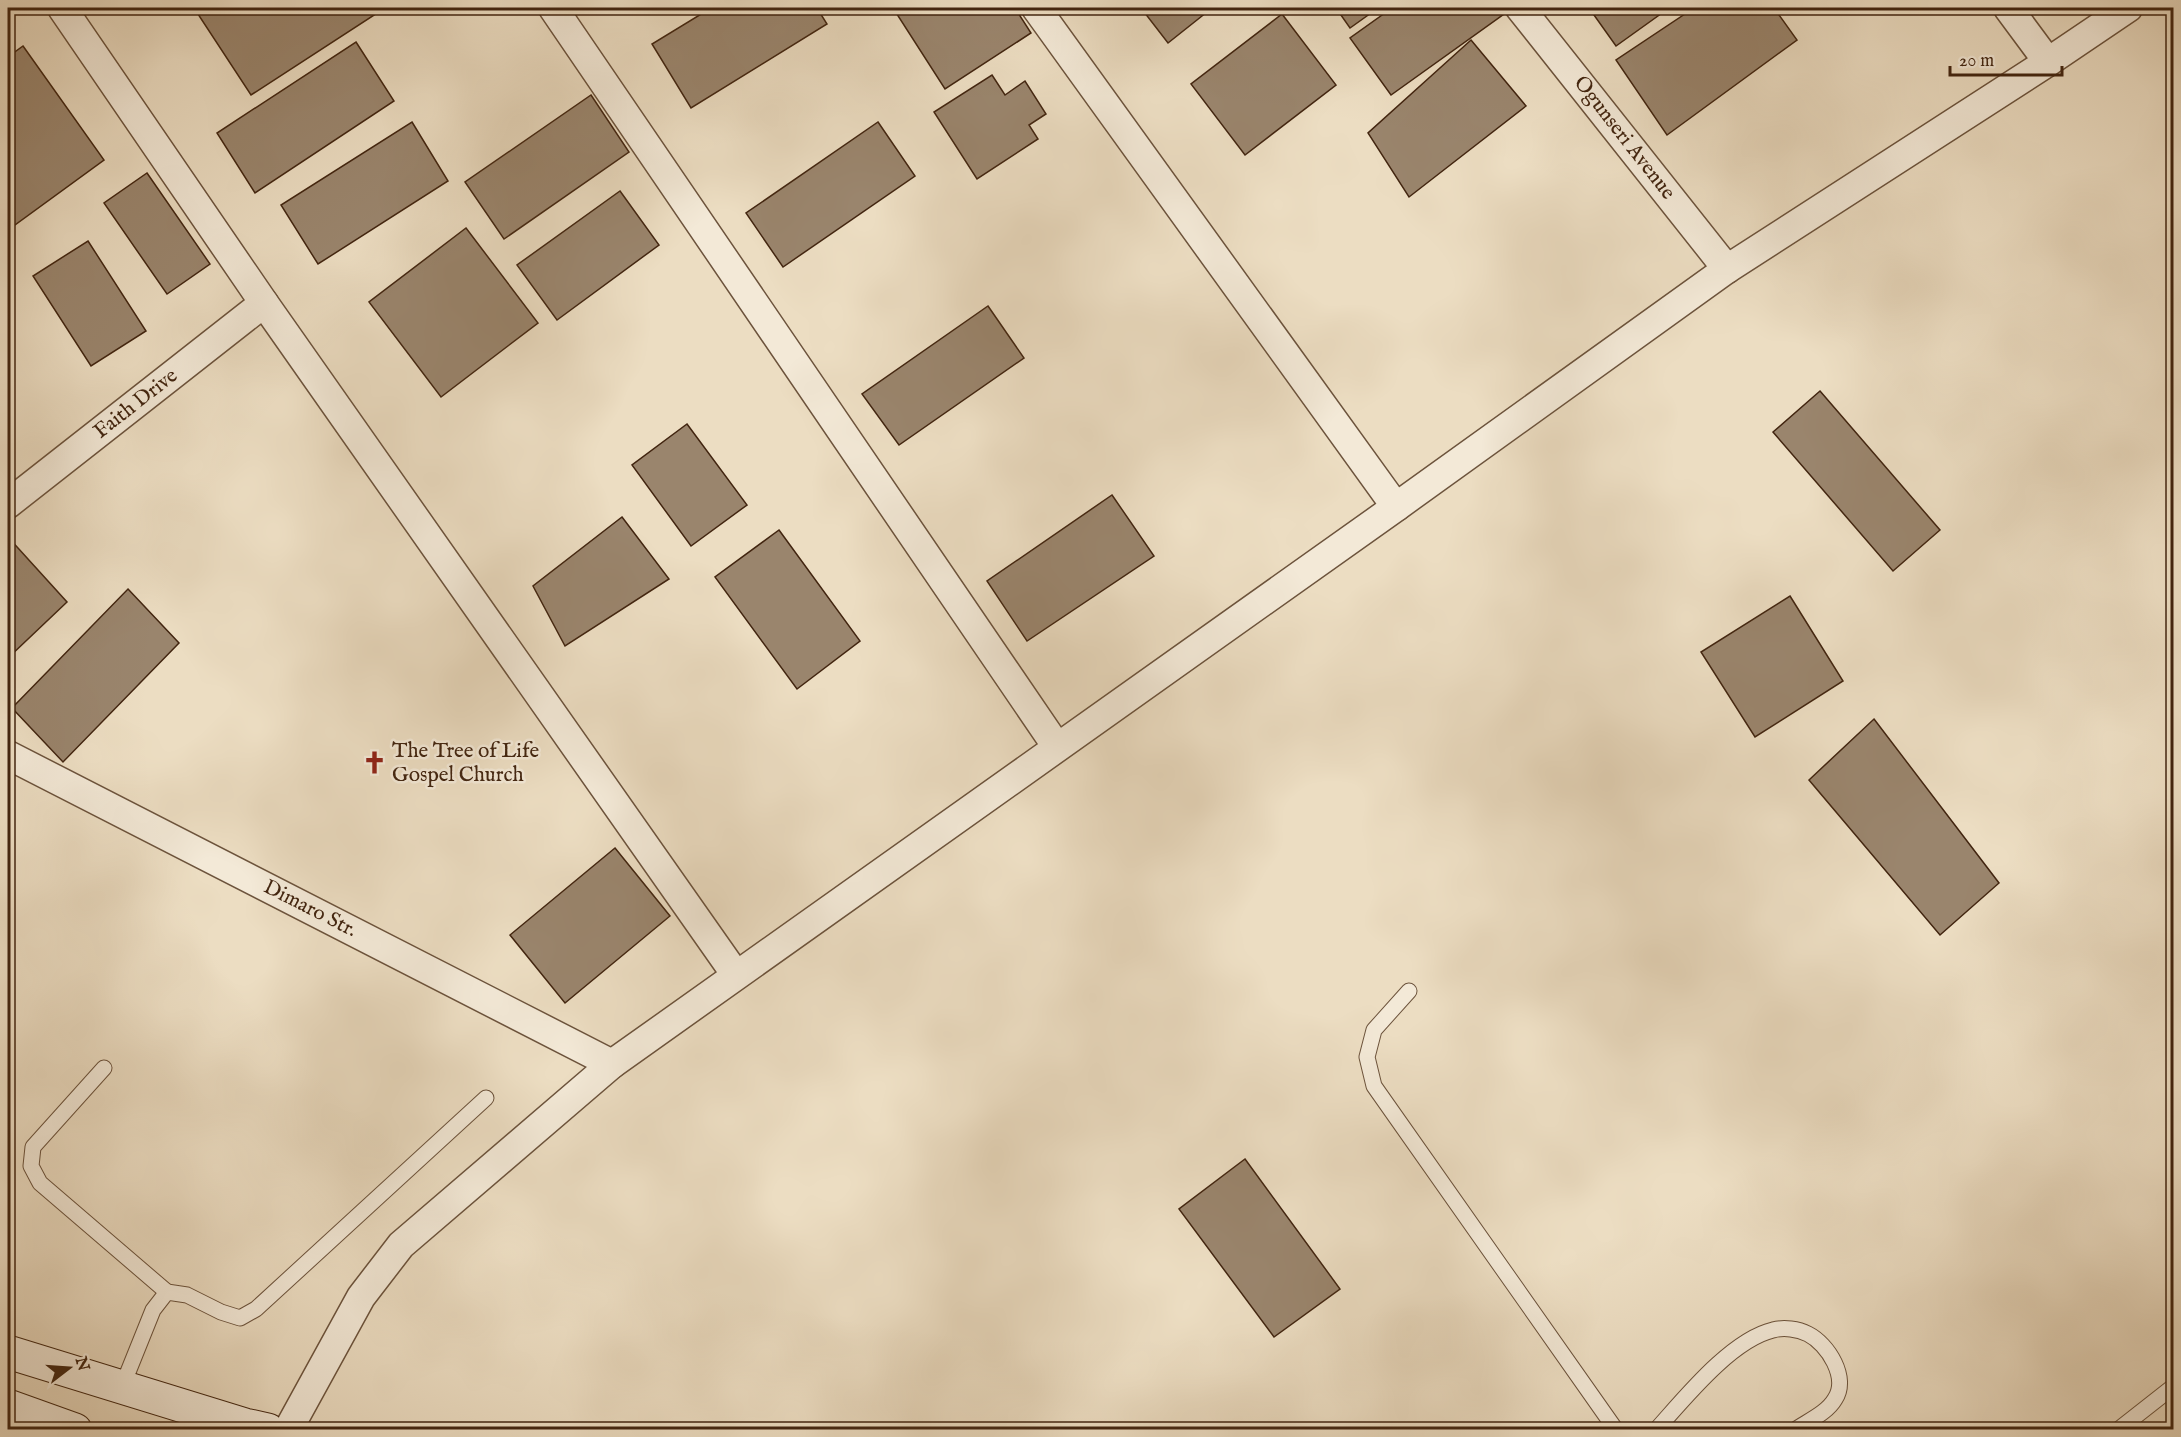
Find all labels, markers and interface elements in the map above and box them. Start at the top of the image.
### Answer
scale bar [1950,39,2062,77]
text: 20 m [1959,50,1994,73]
street label: Ogunseri Avenue [1567,71,1681,206]
street label: Faith Drive [88,363,184,445]
place label: The Tree of Life Gospel Church [392,738,540,789]
church icon: The Tree of Life Gospel Church [361,750,387,776]
street label: Dimaro Str. [259,874,361,944]
north arrow [39,1338,99,1398]
text: N [70,1354,93,1374]

